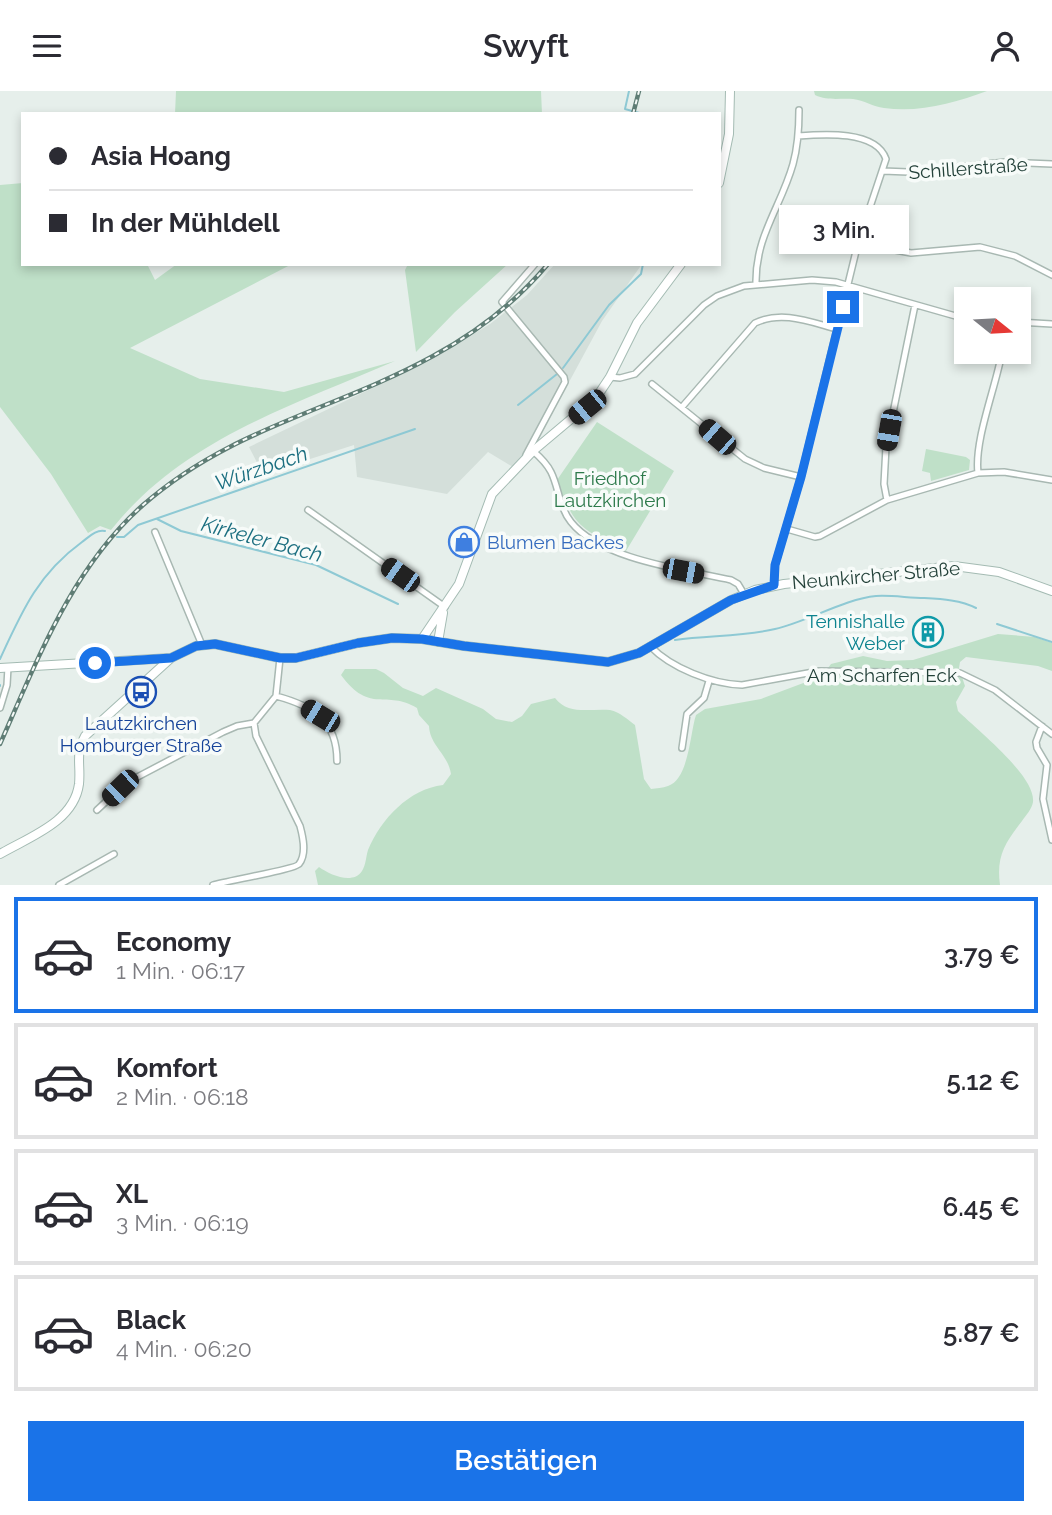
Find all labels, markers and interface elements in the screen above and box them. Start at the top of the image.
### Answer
icon: menu [28,27,66,65]
text: Swyft [483,27,569,64]
icon: person [986,27,1024,65]
text: Asia Hoang [91,141,231,171]
street label: Schillerstraße [908,153,1028,183]
callout: 3 Min. [778,205,908,255]
text: In der Mühldell [91,208,280,238]
text: 3 Min. [813,216,875,243]
north arrow [954,287,1031,364]
map controls [954,287,1031,364]
route end [827,291,859,323]
car [565,386,610,428]
car [876,407,903,453]
car [695,415,740,459]
water label: Würzbach [211,440,311,496]
park label: Friedhof Lautzkirchen [554,467,666,511]
water label: Kirkeler Bach [199,511,325,567]
shop icon: Blumen Backes [447,525,481,559]
place label: Blumen Backes [487,531,624,553]
car [377,554,424,596]
car [661,557,706,585]
street label: Neunkircher Straße [791,557,961,593]
place label: Tennishalle Weber [806,610,905,654]
building icon: Tennishalle Weber [911,615,945,649]
route start [79,647,111,679]
street label: Am Scharfen Eck [807,664,957,686]
bus stop icon: Lautzkirchen Homburger Straße [124,675,158,709]
car [297,696,344,736]
place label: Lautzkirchen Homburger Straße [60,712,222,756]
car [98,766,143,810]
icon: car [32,924,95,987]
text: Economy [116,927,231,957]
text: 3.79 € [944,940,1020,970]
text: 1 Min. · 06:17 [116,957,245,984]
icon: car [32,1050,95,1113]
text: Komfort [116,1053,218,1083]
text: 5.12 € [946,1066,1020,1096]
text: 2 Min. · 06:18 [116,1083,249,1110]
icon: car [32,1176,95,1239]
text: XL [116,1179,148,1209]
text: 6.45 € [943,1192,1020,1222]
text: 3 Min. · 06:19 [116,1209,249,1236]
icon: car [32,1302,95,1365]
text: Black [116,1305,186,1335]
text: 5.87 € [943,1318,1020,1348]
text: 4 Min. · 06:20 [116,1335,252,1362]
button: Bestätigen [28,1421,1024,1501]

